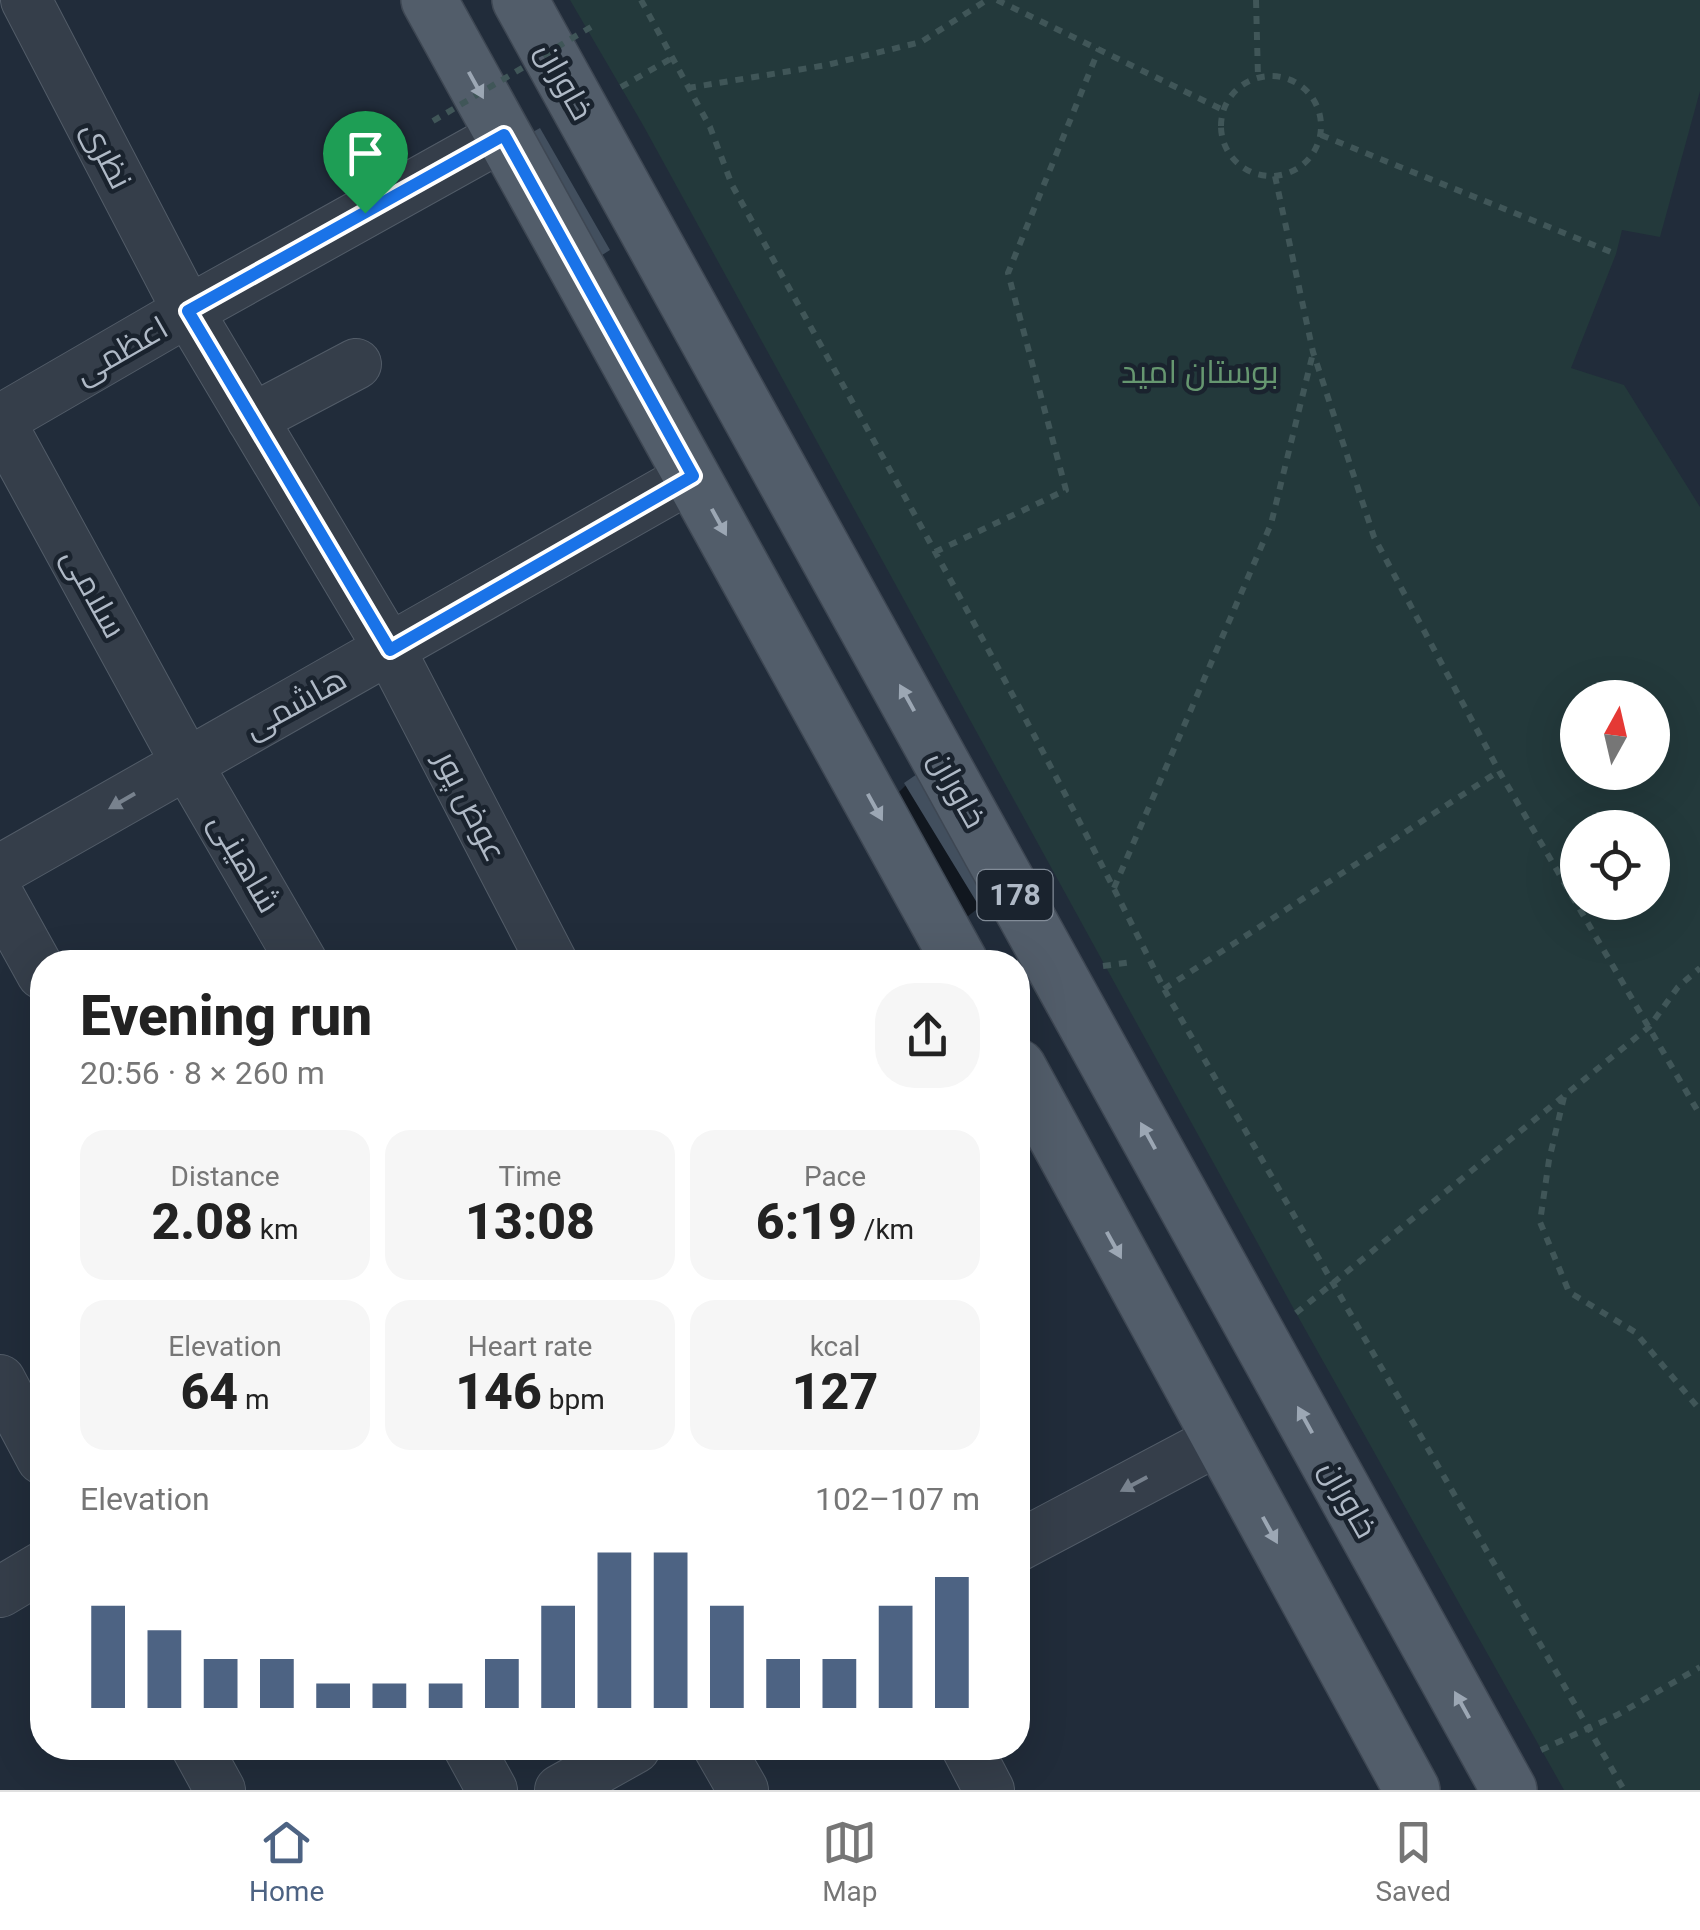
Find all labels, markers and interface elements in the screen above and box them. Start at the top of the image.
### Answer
street label: خاوران [528,35,602,127]
one-way arrow [468,71,485,100]
pin [323,111,408,214]
street label: نظری [74,115,140,195]
icon: arrive [338,126,393,181]
street label: اعظمی [68,308,174,392]
park label: بوستان امید [1121,353,1279,391]
one-way arrow [710,508,727,537]
street label: سلامی [54,541,134,645]
street label: هاشمی [237,659,353,747]
north arrow [1560,680,1670,790]
map controls [1560,680,1670,920]
one-way arrow [899,683,916,712]
street label: عوض پور [424,743,515,869]
street label: خاوران [921,743,995,835]
one-way arrow [107,792,136,809]
one-way arrow [867,793,884,822]
street label: شاهینی [201,807,289,919]
button: locate [1560,810,1670,920]
road number: 178 [978,870,1052,920]
button: share [875,983,980,1088]
text: Evening run [80,984,372,1048]
text: 20:56 · 8 × 260 m [80,1054,325,1092]
one-way arrow [1140,1121,1157,1150]
text: Distance [171,1160,280,1193]
text: Time [499,1160,561,1193]
text: Pace [804,1160,866,1193]
text: 2.08 [151,1193,253,1251]
text: 13:08 [465,1193,595,1251]
text: 6:19 [756,1193,857,1251]
text: km [253,1213,299,1246]
text: /km [857,1213,914,1246]
one-way arrow [1105,1231,1123,1259]
text: Elevation [168,1330,282,1363]
text: Heart rate [468,1330,592,1363]
text: kcal [810,1330,860,1363]
text: 64 [180,1363,238,1421]
text: 146 [455,1363,542,1421]
text: 127 [792,1363,878,1421]
text: m [238,1383,270,1416]
text: bpm [542,1383,605,1416]
one-way arrow [1297,1406,1315,1434]
street label: خاوران [1312,1453,1386,1545]
one-way arrow [1120,1475,1148,1493]
text: Elevation [80,1480,210,1518]
text: 102–107 m [815,1480,980,1518]
one-way arrow [1262,1516,1279,1545]
one-way arrow [1454,1690,1471,1719]
tab: Home [249,1815,324,1908]
tab: Map [822,1815,878,1908]
tab: Saved [1375,1815,1451,1908]

